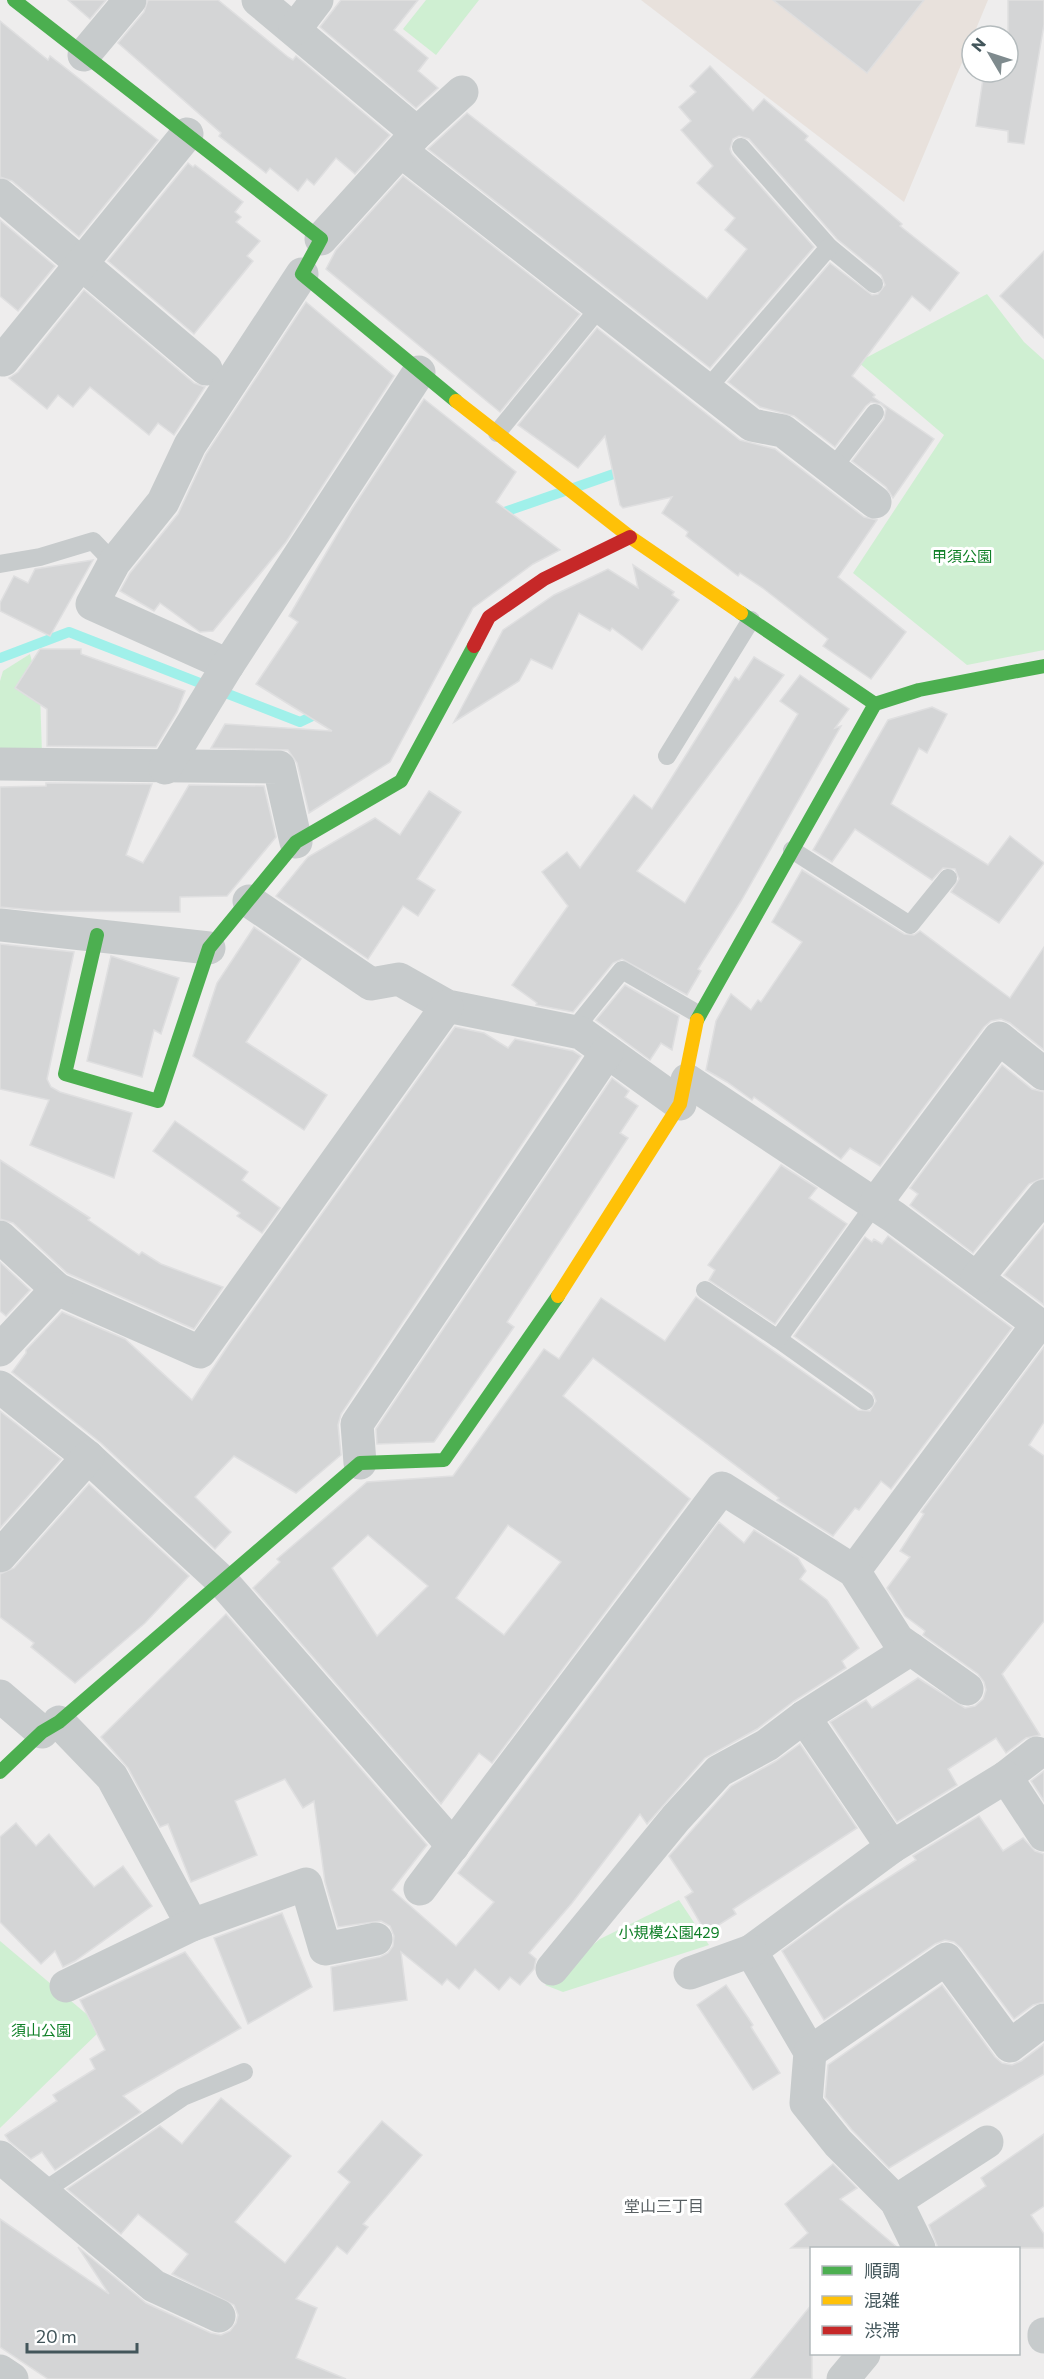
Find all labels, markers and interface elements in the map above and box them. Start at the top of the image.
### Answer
north arrow [960,24,1020,84]
text: N [967,34,989,55]
park label: 甲須公園 [932,547,992,565]
park label: 小規模公園429 [618,1923,720,1941]
park label: 須山公園 [11,2021,71,2039]
district label: 堂山三丁目 [624,2196,704,2215]
legend [810,2247,1020,2355]
text: 順調 [864,2259,900,2281]
text: 混雑 [864,2289,900,2311]
scale bar [27,2316,136,2354]
text: 渋滞 [864,2319,900,2341]
text: 20 m [36,2325,77,2347]

